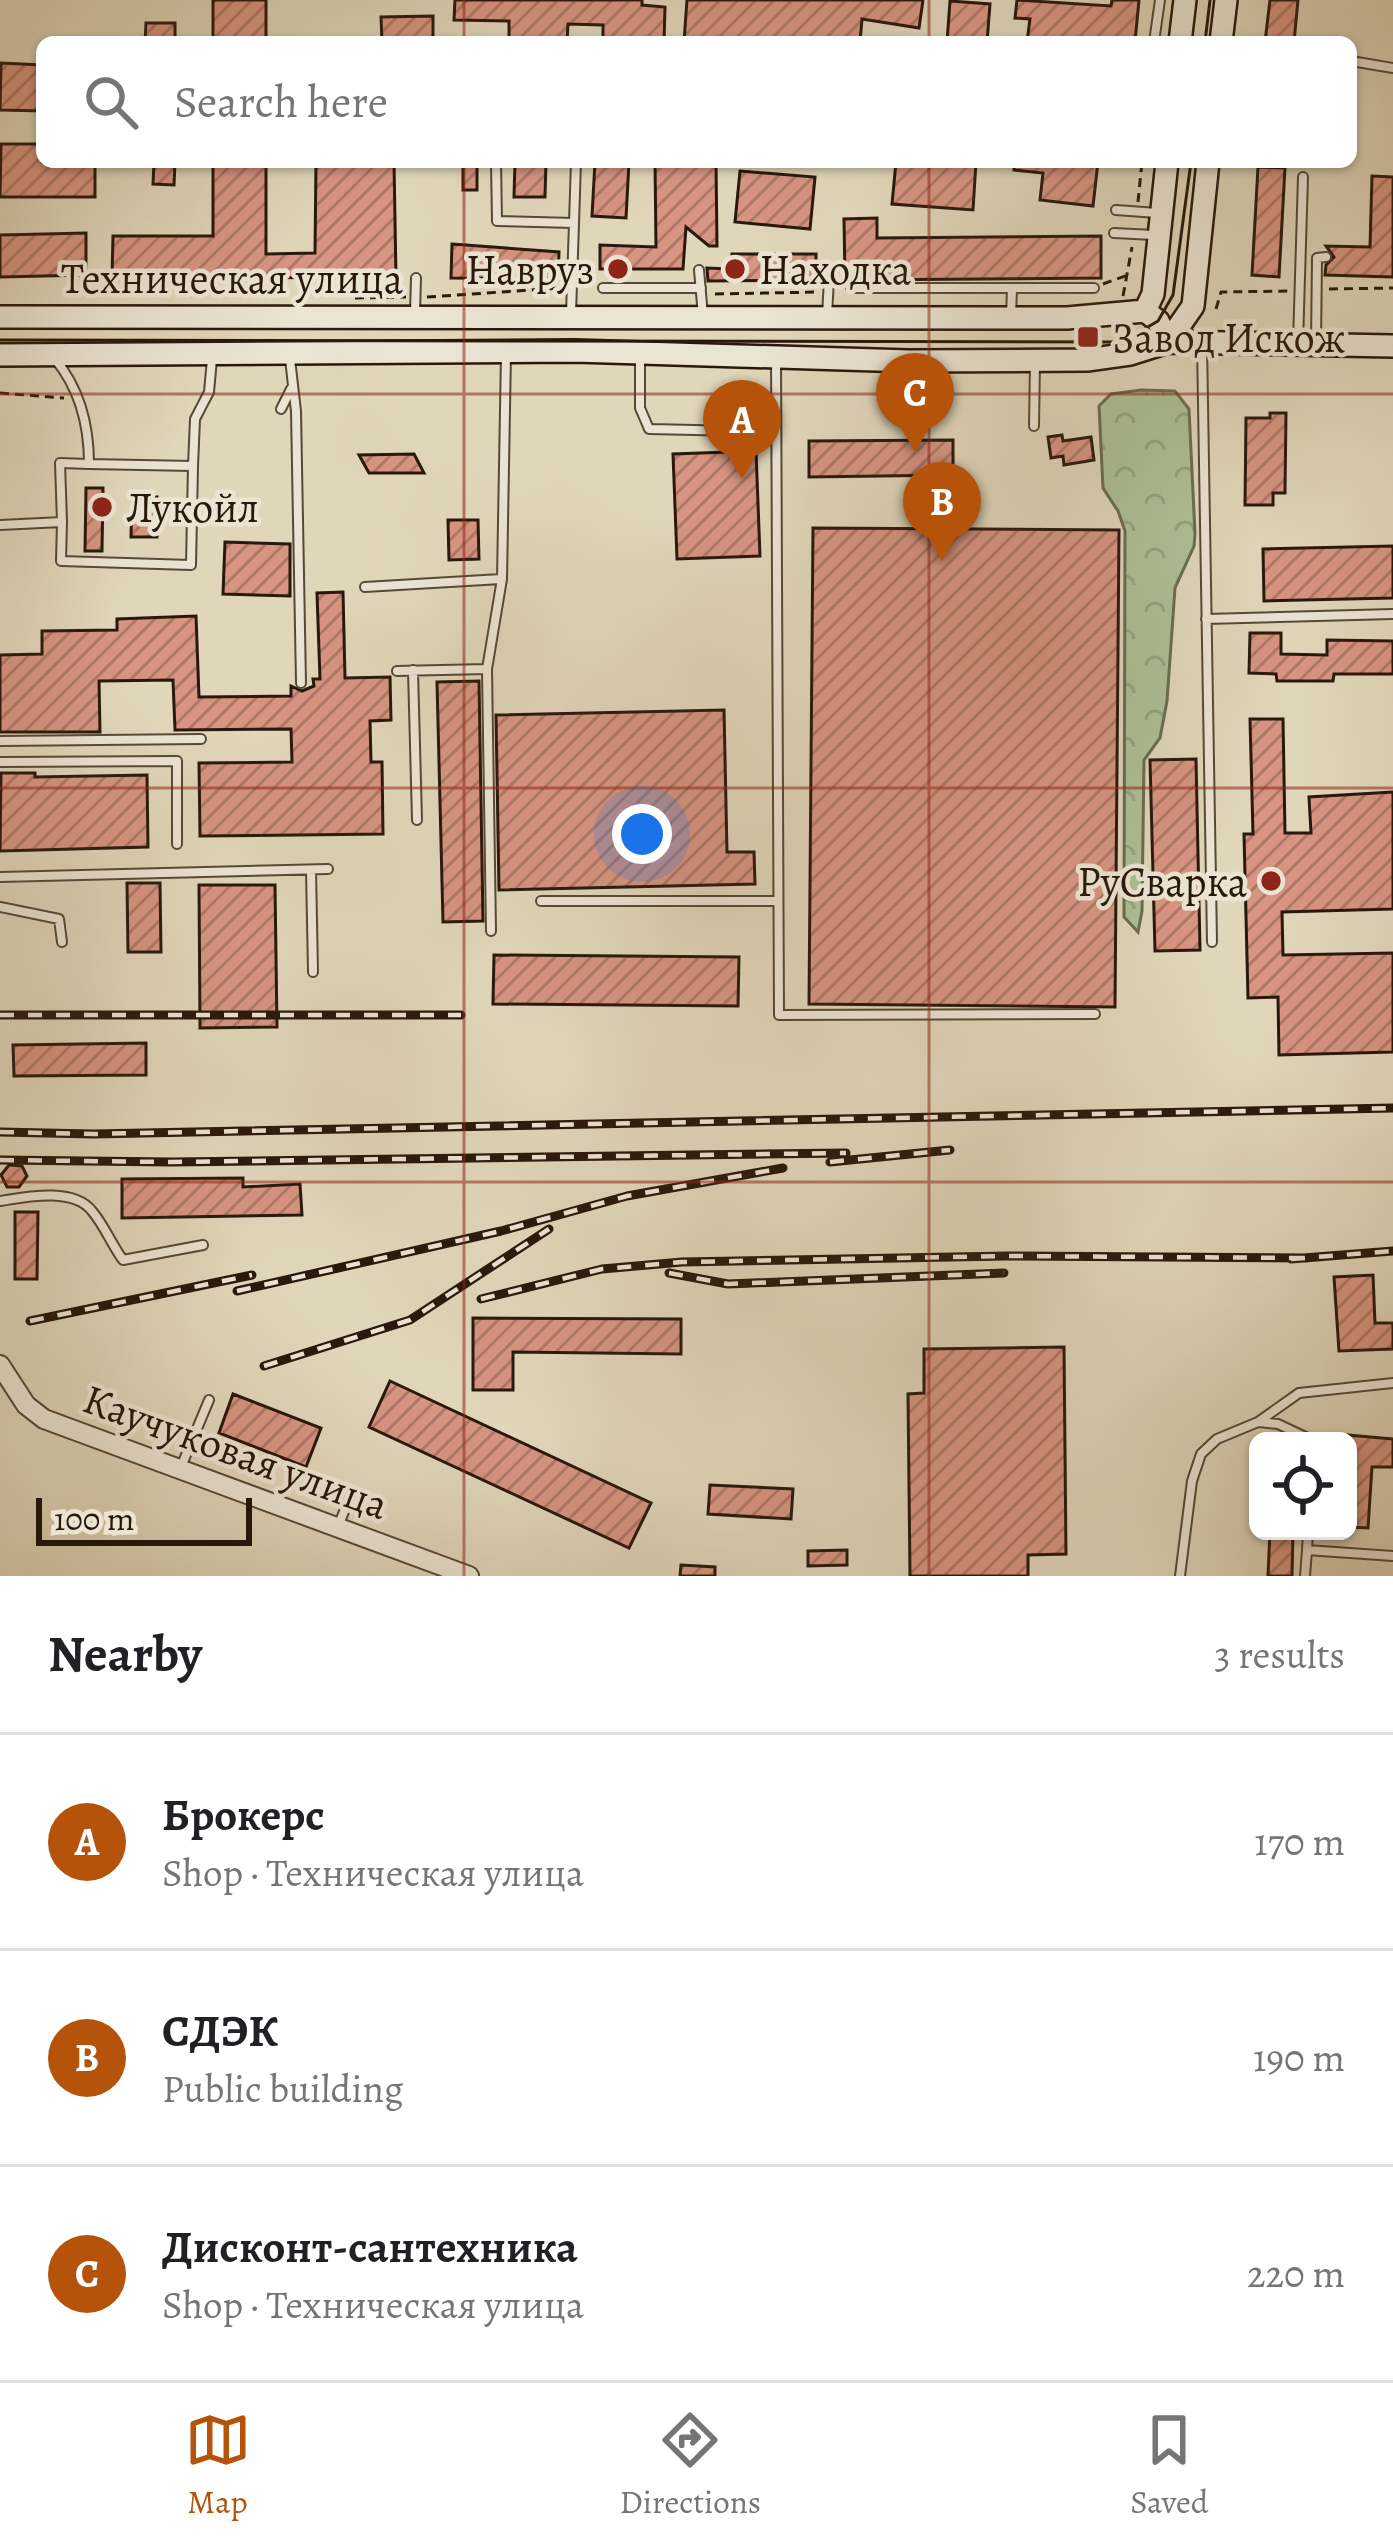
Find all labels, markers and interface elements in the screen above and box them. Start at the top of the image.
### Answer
search box [36,36,1357,168]
icon: search [78,69,144,135]
text: Search here [174,71,388,133]
place label: Навруз [465,241,594,298]
place label: Находка [759,241,912,298]
street label: Техническая улица [61,250,404,307]
marker: Навруз [605,256,631,282]
marker: Находка [722,256,748,282]
place label: Завод Искож [1112,309,1346,366]
marker: Завод Искож [1075,324,1101,350]
pin: C [876,353,954,452]
pin: A [703,380,781,479]
pin: B [903,462,981,561]
place label: Лукойл [126,479,259,536]
marker: Лукойл [89,494,115,520]
your location [612,804,672,864]
place label: РуСварка [1077,853,1248,910]
marker: РуСварка [1258,868,1284,894]
street label: Каучуковая улица [76,1370,397,1533]
map controls [1249,1432,1357,1540]
button: locate [1249,1432,1357,1540]
scale bar [36,1492,252,1545]
text: 100 m [54,1496,134,1541]
text: Nearby [48,1619,202,1689]
text: 3 results [1214,1628,1345,1681]
text: Брокерс [162,1784,325,1846]
text: A [75,1815,99,1868]
text: 170 m [1254,1815,1345,1868]
text: Shop · Техническая улица [162,1846,584,1899]
text: СДЭК [162,2000,278,2062]
text: B [75,2031,99,2084]
text: 190 m [1253,2031,1345,2084]
text: Public building [162,2062,403,2115]
text: Дисконт-сантехника [162,2216,578,2278]
text: C [75,2247,99,2300]
text: 220 m [1247,2247,1345,2300]
text: Shop · Техническая улица [162,2278,584,2331]
tab: Map [185,2407,251,2524]
tab: Directions [620,2407,761,2524]
tab: Saved [1130,2407,1208,2524]

